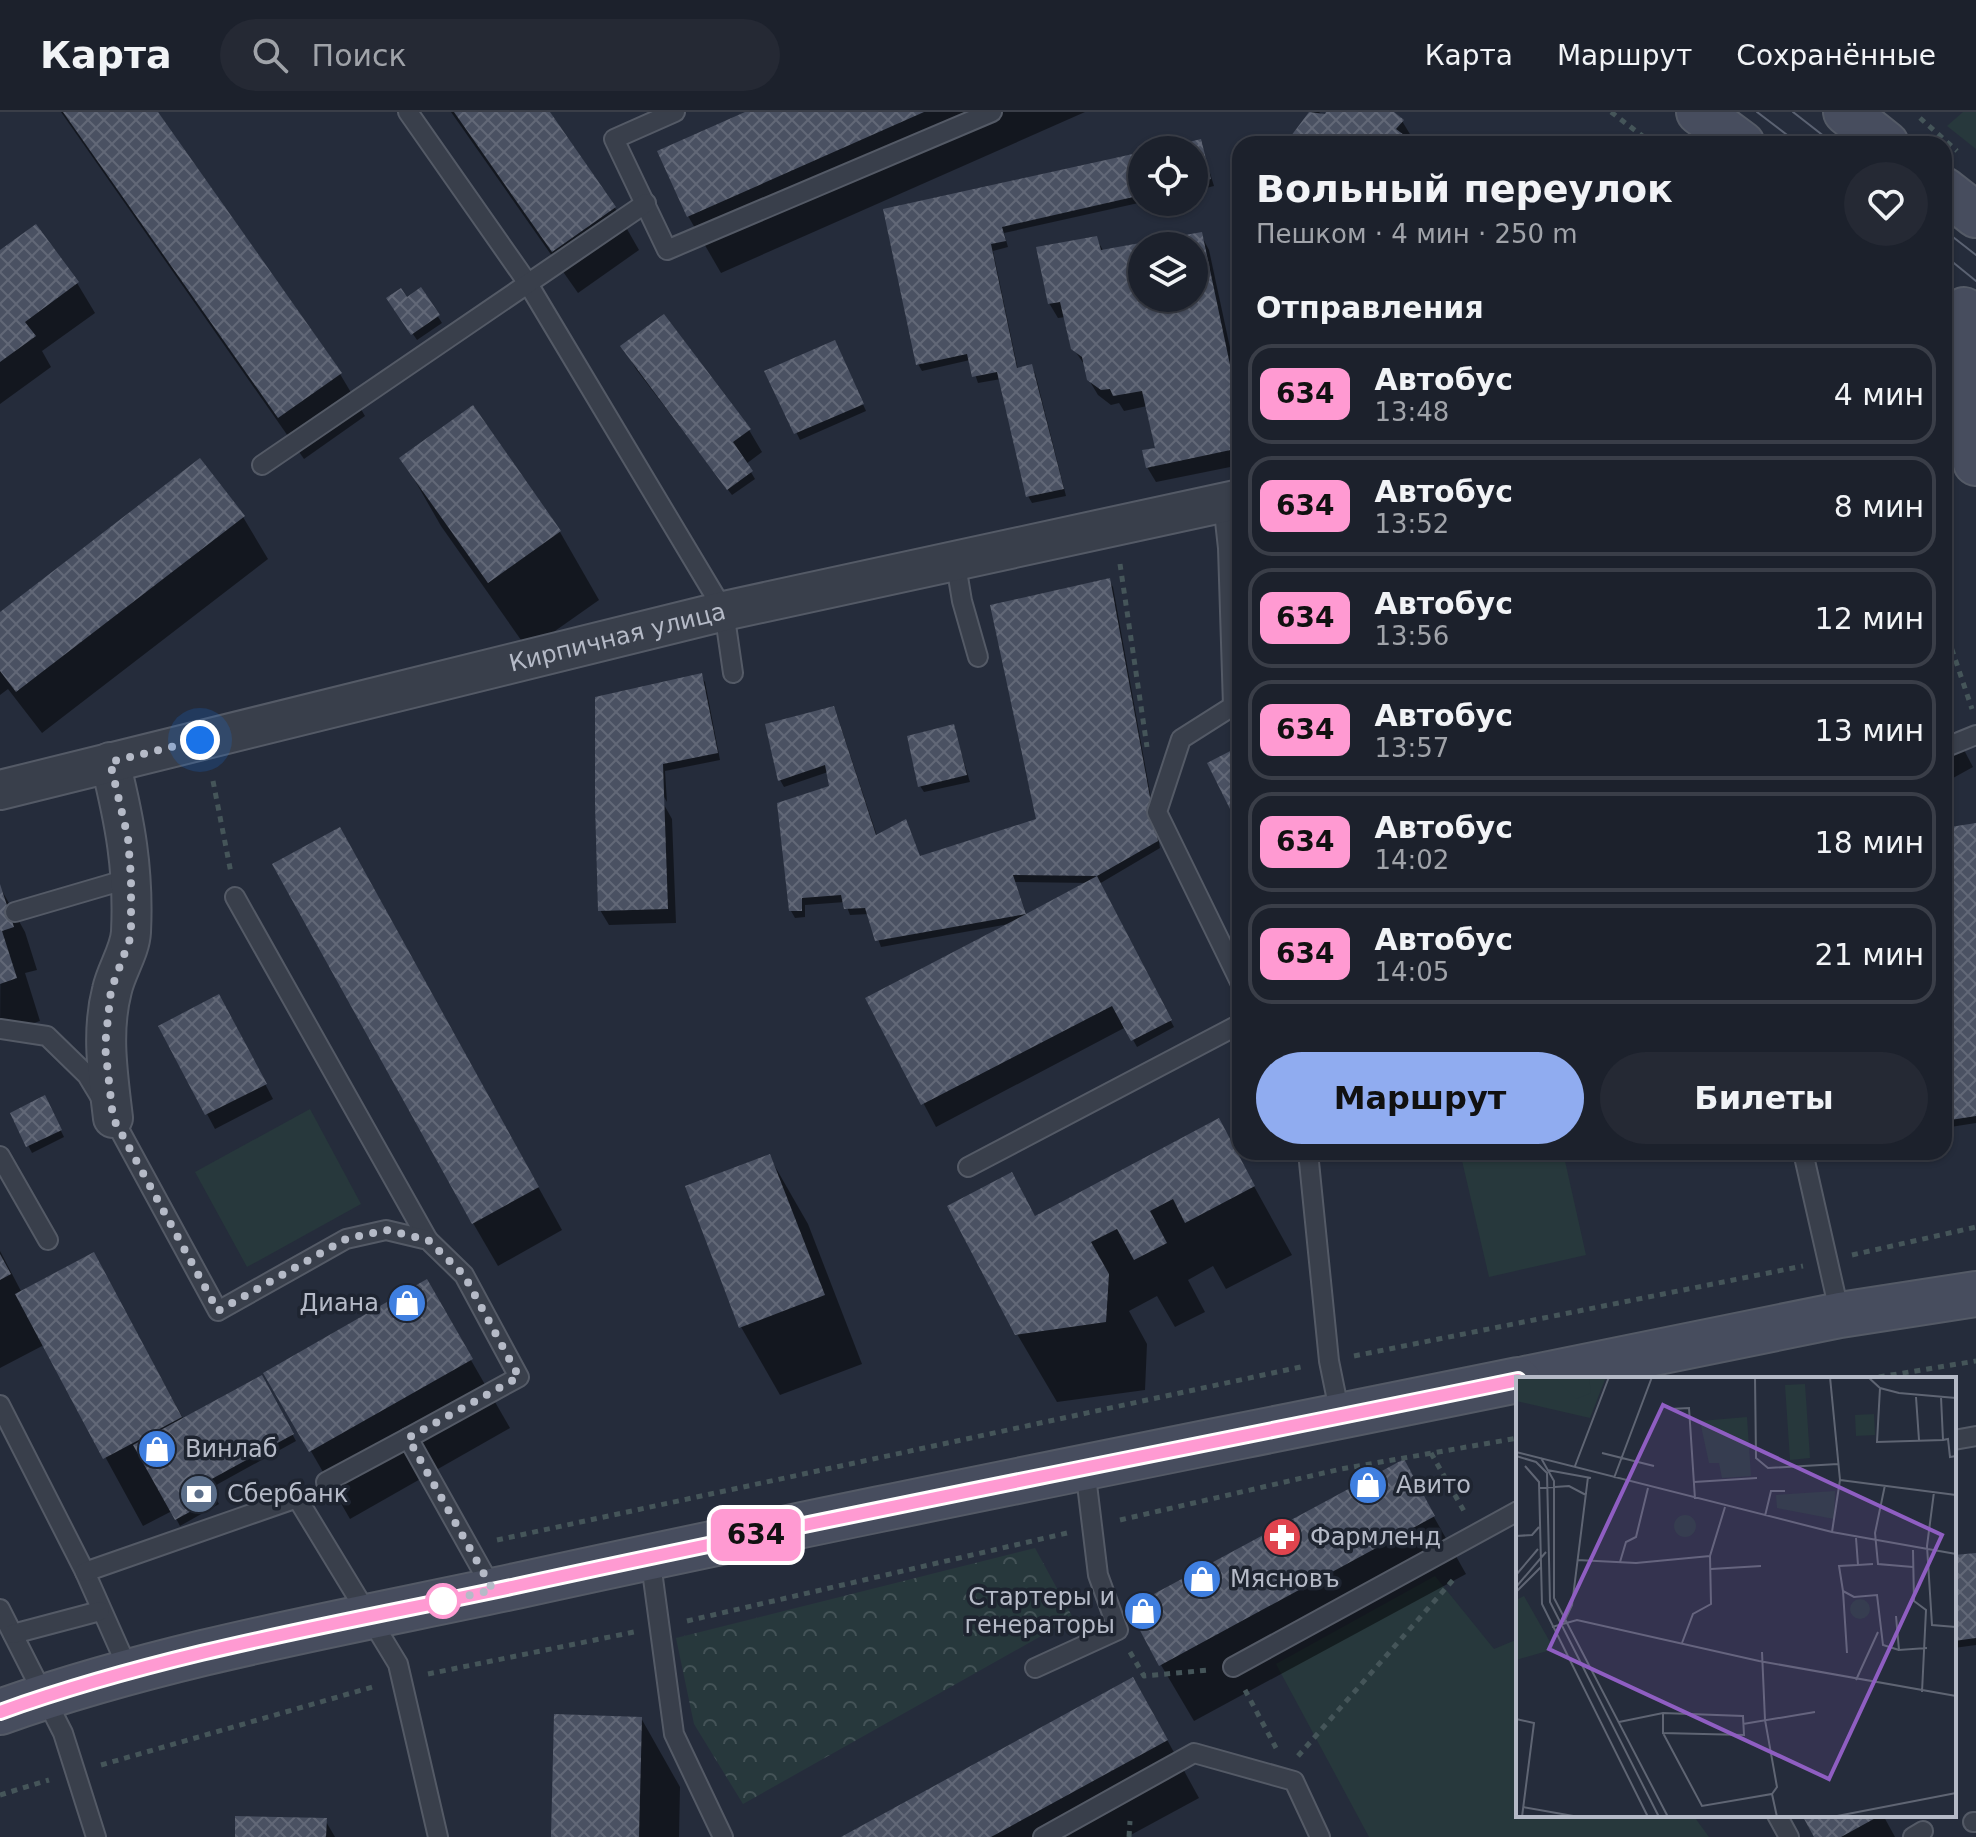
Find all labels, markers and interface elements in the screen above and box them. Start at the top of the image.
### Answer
search box [220,19,780,91]
text: Карта [40,33,172,77]
icon: search [248,33,292,77]
text: Поиск [312,38,407,73]
text: Карта [1425,39,1513,72]
text: Маршрут [1557,39,1692,72]
text: Сохранённые [1736,39,1936,72]
map controls [1128,136,1208,312]
button: locate [1128,136,1208,216]
button: heart [1844,162,1928,246]
text: Вольный переулок [1256,167,1673,211]
text: Пешком · 4 мин · 250 m [1256,219,1578,249]
button: layers [1128,232,1208,312]
text: Отправления [1256,290,1484,325]
text: Автобус [1374,362,1513,397]
text: 634 [1276,377,1334,410]
text: 4 мин [1834,377,1924,412]
text: 13:48 [1374,397,1449,427]
text: Автобус [1374,474,1513,509]
text: 634 [1276,489,1334,522]
text: 8 мин [1834,489,1924,524]
text: 13:52 [1374,509,1449,539]
text: Автобус [1374,586,1513,621]
street label: Кирпичная улица [506,597,729,678]
text: 634 [1276,601,1334,634]
text: 12 мин [1815,601,1924,636]
text: 13:56 [1374,621,1449,651]
text: Автобус [1374,698,1513,733]
text: 634 [1276,713,1334,746]
text: 13 мин [1815,713,1924,748]
your location [180,720,220,760]
text: 13:57 [1374,733,1449,763]
text: Автобус [1374,810,1513,845]
text: 634 [1276,825,1334,858]
text: 18 мин [1815,825,1924,860]
text: 14:02 [1374,845,1449,875]
text: Автобус [1374,922,1513,957]
text: 634 [1276,937,1334,970]
text: 21 мин [1815,937,1924,972]
text: 14:05 [1374,957,1449,987]
button: Маршрут [1256,1052,1584,1144]
button: Билеты [1600,1052,1928,1144]
shop icon: Диана [386,1282,428,1324]
place label: Диана [300,1289,379,1317]
inset map [1516,1377,1956,1817]
shop icon: Винлаб [136,1428,178,1470]
place label: Винлаб [185,1435,278,1463]
shop icon: Авито [1347,1464,1389,1506]
place label: Авито [1396,1471,1471,1499]
bank icon: Сбербанк [178,1473,220,1515]
place label: Сбербанк [227,1480,348,1508]
line badge: 634 [710,1509,802,1561]
pharmacy icon: Фармленд [1261,1516,1303,1558]
text: 634 [727,1518,785,1551]
place label: Фармленд [1310,1523,1441,1551]
shop icon: Мясновъ [1181,1558,1223,1600]
place label: Мясновъ [1230,1565,1340,1593]
place label: Стартеры и генераторы [964,1583,1115,1639]
unlabelled marker [426,1584,460,1618]
shop icon: Стартеры и генераторы [1122,1590,1164,1632]

